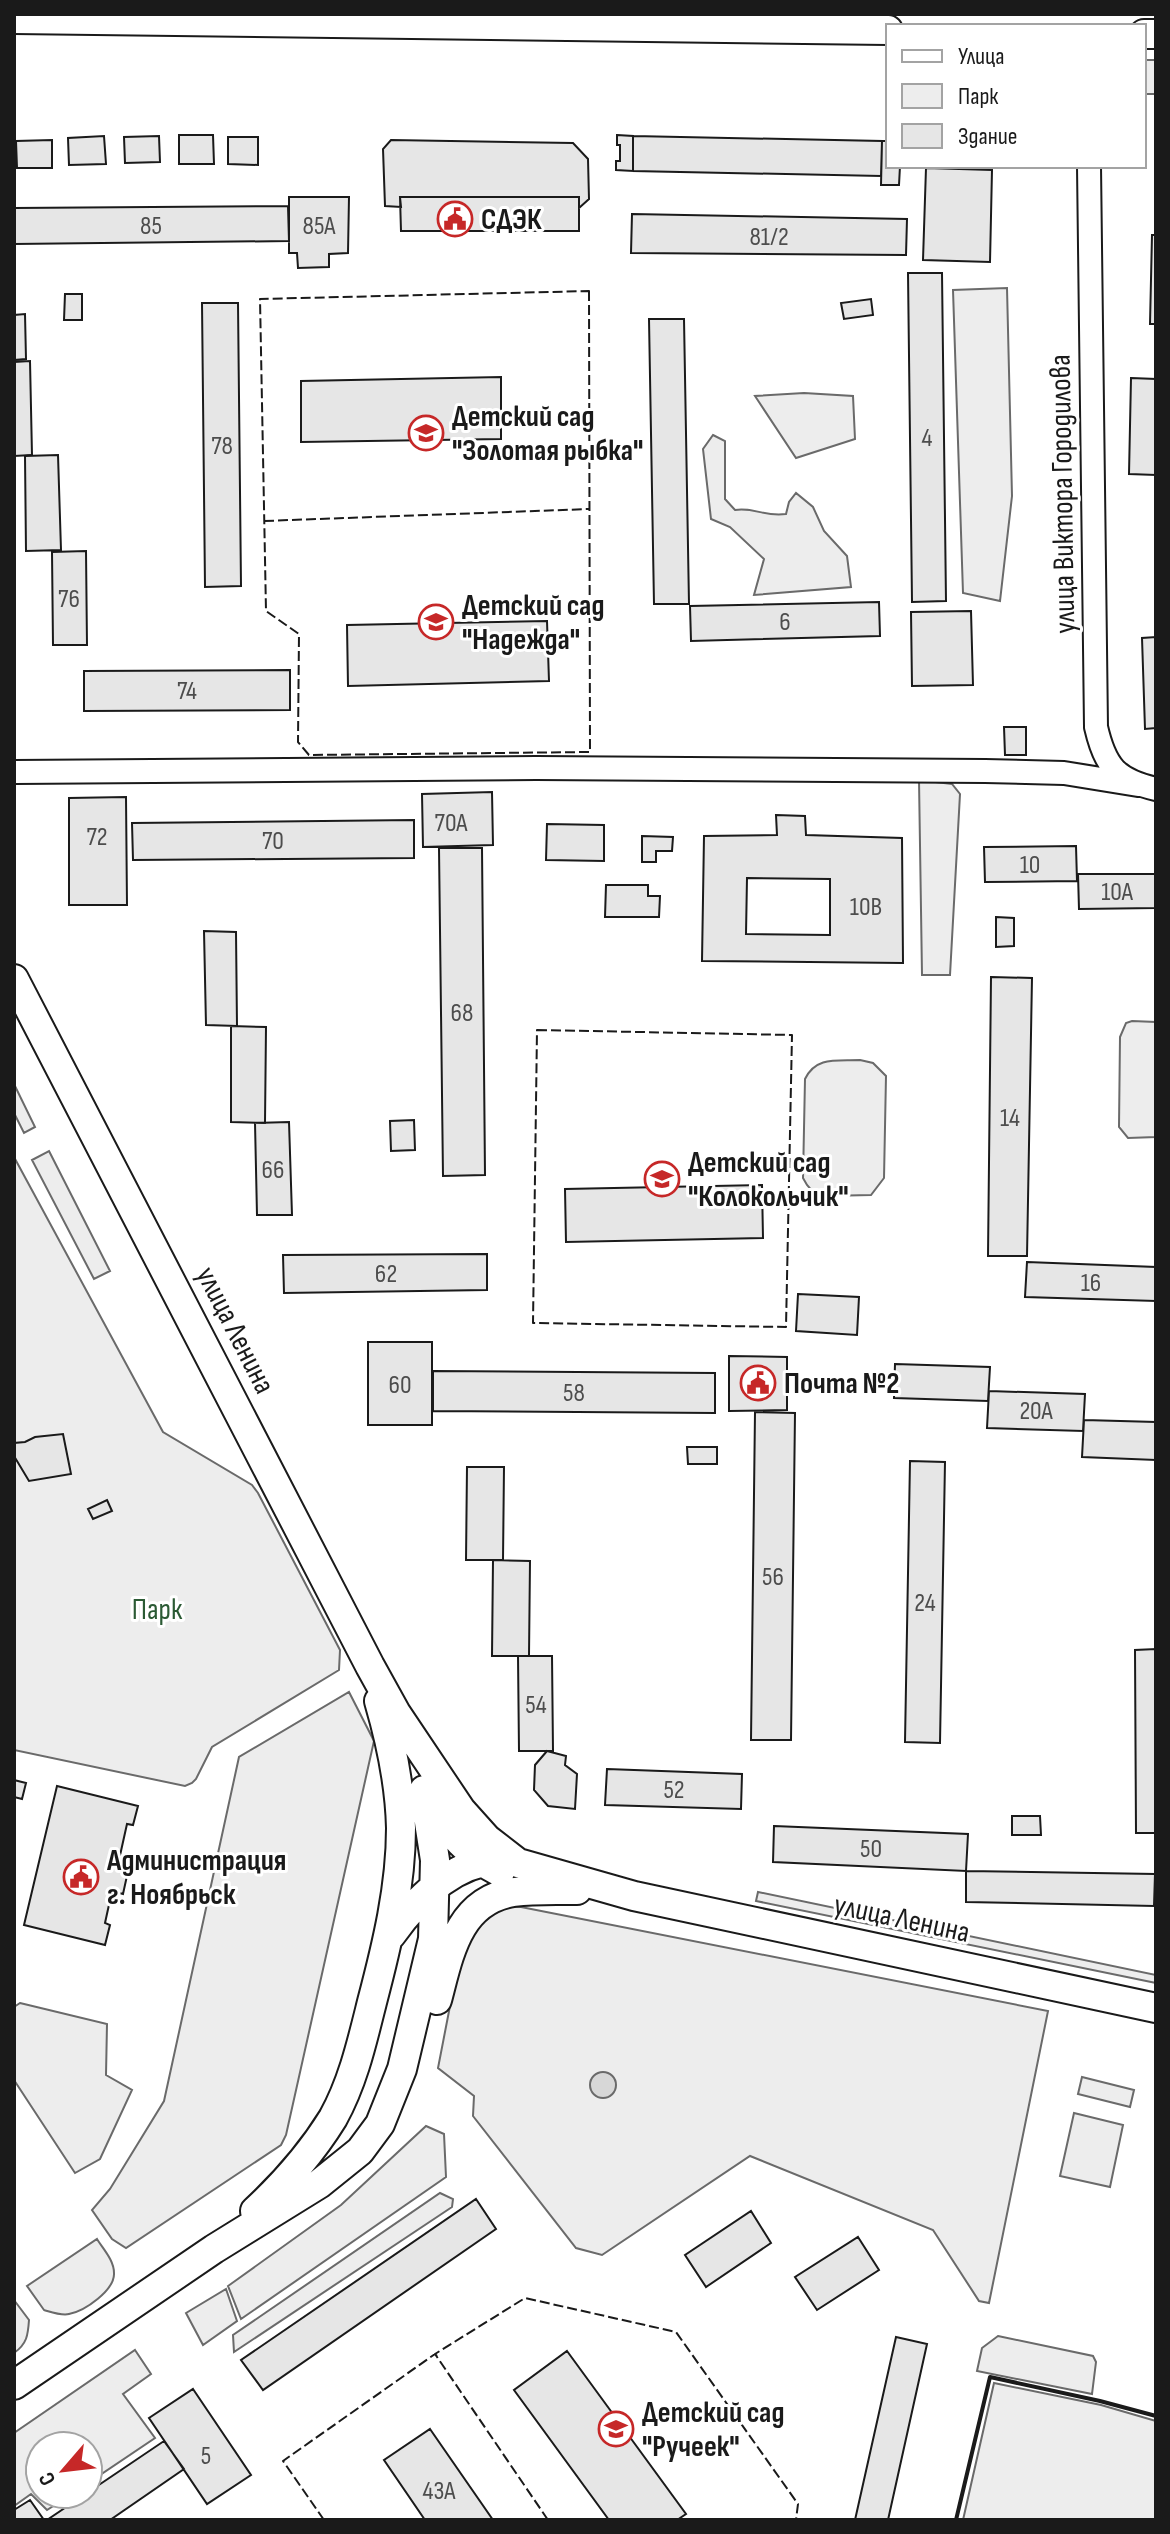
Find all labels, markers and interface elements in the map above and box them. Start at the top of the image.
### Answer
legend [886,24,1146,168]
text: Улица [958,42,1004,71]
text: Парк [958,82,999,111]
text: Здание [958,122,1017,151]
public building icon: СДЭК [436,200,474,238]
place label: СДЭК [481,202,542,238]
house number: 85 [140,211,162,242]
house number: 85А [303,211,336,242]
house number: 81/2 [749,222,789,253]
street label: улица Виктора Городилова [1043,354,1083,634]
place label: Детский сад "Золотая рыбка" [452,399,643,469]
school or university icon: Детский сад "Золотая рыбка" [407,414,445,452]
house number: 4 [922,423,933,454]
house number: 78 [211,431,233,462]
house number: 76 [58,584,80,615]
place label: Детский сад "Надежда" [462,588,604,658]
school or university icon: Детский сад "Надежда" [417,603,455,641]
house number: 6 [779,607,791,638]
house number: 74 [177,676,197,707]
house number: 70А [435,808,468,839]
house number: 72 [86,822,108,853]
house number: 70 [262,826,284,857]
house number: 10 [1020,850,1040,881]
house number: 10А [1101,877,1134,908]
house number: 10В [850,892,882,923]
house number: 68 [451,998,473,1029]
house number: 14 [1000,1103,1020,1134]
place label: Детский сад "Колокольчик" [688,1145,849,1215]
house number: 66 [262,1155,284,1186]
school or university icon: Детский сад "Колокольчик" [643,1160,681,1198]
house number: 62 [375,1259,397,1290]
street label: улица Ленина [188,1261,282,1400]
house number: 16 [1081,1268,1101,1299]
public building icon: Почта №2 [739,1364,777,1402]
place label: Почта №2 [784,1366,899,1402]
house number: 60 [389,1370,411,1401]
house number: 58 [563,1378,585,1409]
house number: 20А [1019,1396,1053,1427]
house number: 56 [762,1562,784,1593]
house number: 24 [914,1588,936,1619]
park label: Парк [132,1592,183,1628]
house number: 54 [525,1690,547,1721]
house number: 52 [663,1775,685,1806]
house number: 50 [860,1834,882,1865]
place label: Администрация г. Ноябрьск [106,1843,286,1913]
public building icon: Администрация г. Ноябрьск [62,1858,100,1896]
street label: улица Ленина [831,1887,973,1951]
place label: Детский сад "Ручеек" [642,2395,784,2465]
school or university icon: Детский сад "Ручеек" [597,2410,635,2448]
north arrow [24,2430,104,2510]
house number: 5 [201,2441,211,2472]
text: С [33,2467,62,2490]
house number: 43А [423,2476,456,2507]

